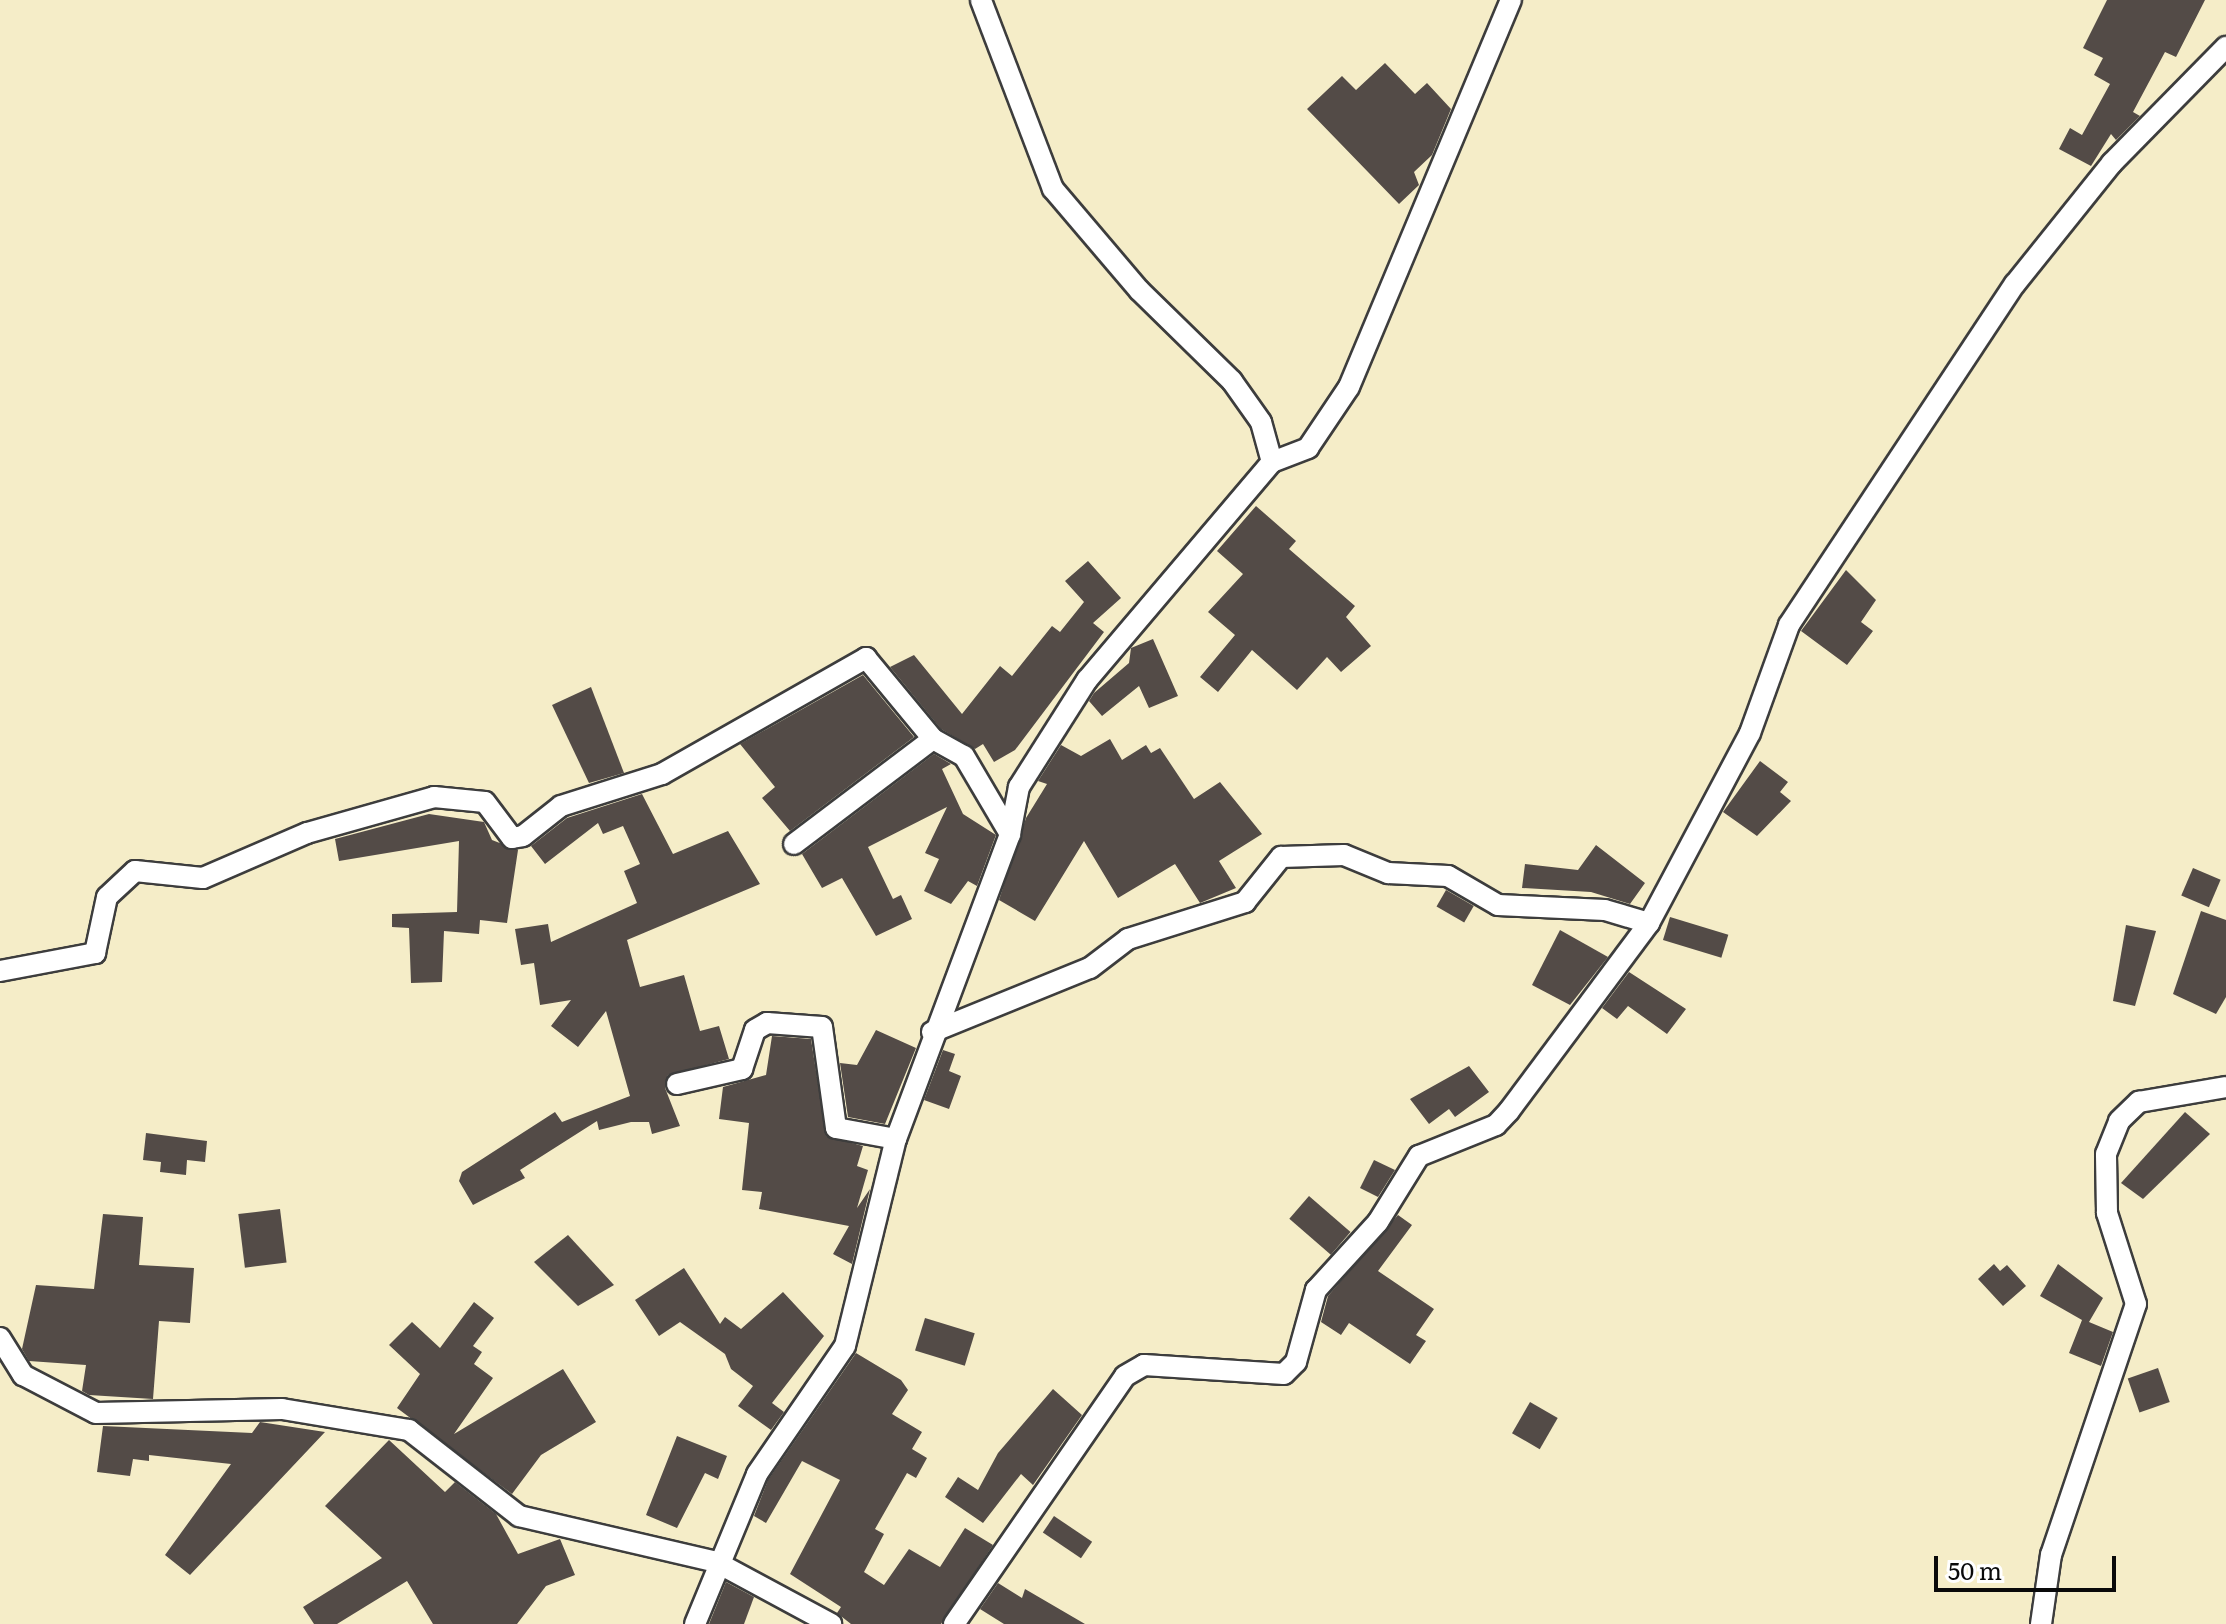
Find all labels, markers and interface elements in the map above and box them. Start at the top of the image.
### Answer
scale bar [1938,1540,2120,1590]
text: 50 m [1948,1552,2002,1587]

